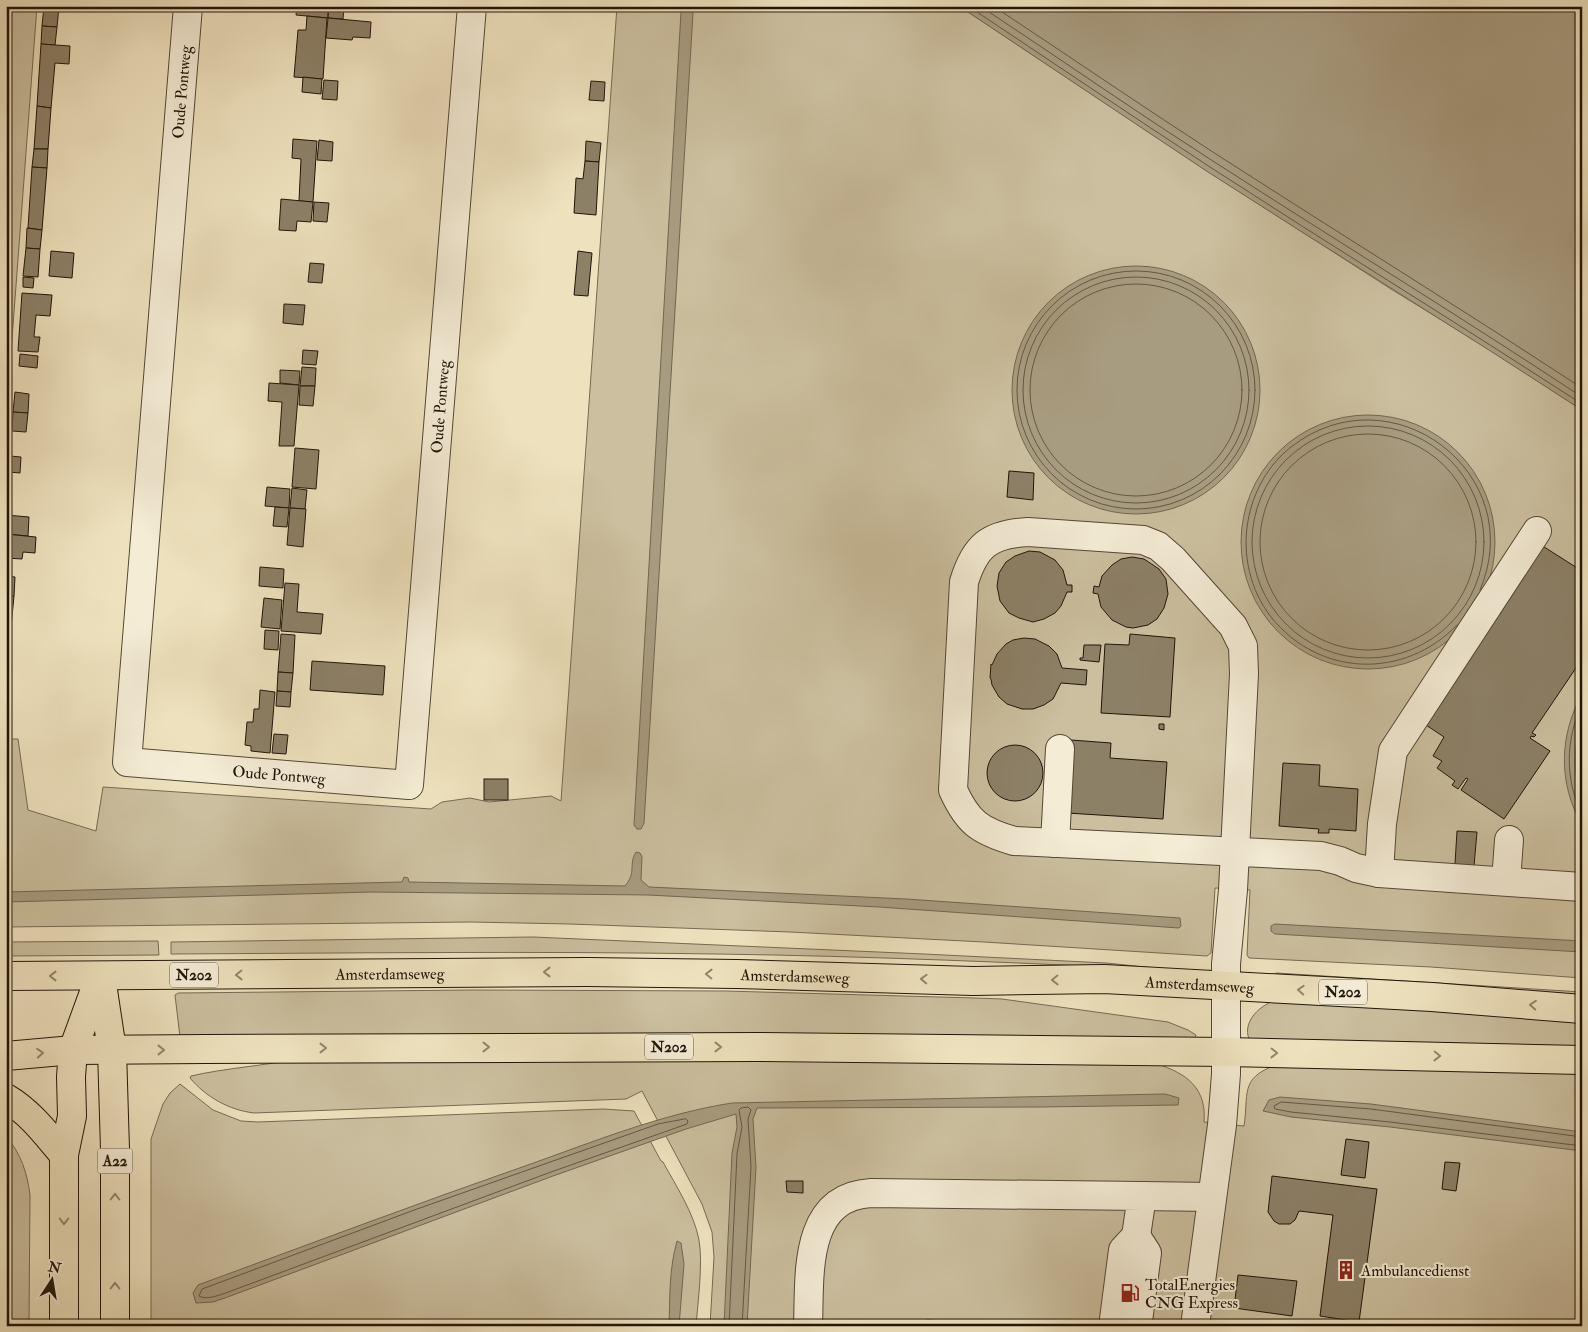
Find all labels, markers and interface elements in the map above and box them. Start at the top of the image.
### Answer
street label: Oude Pontweg [168,44,196,140]
street label: Oude Pontweg [427,358,454,454]
street label: Oude Pontweg [232,762,328,789]
road number: N202 [170,962,218,988]
street label: Amsterdamseweg [334,964,446,985]
street label: Amsterdamseweg [739,965,851,988]
one-way arrow [542,967,550,977]
one-way arrow [705,969,712,979]
one-way arrow [235,970,242,980]
one-way arrow [49,971,56,981]
street label: Amsterdamseweg [1144,972,1256,998]
one-way arrow [920,974,928,985]
one-way arrow [1051,975,1058,985]
road number: N202 [1319,980,1367,1004]
one-way arrow [1297,984,1305,995]
one-way arrow [1529,1000,1537,1011]
road number: N202 [645,1034,693,1060]
one-way arrow [482,1042,490,1052]
one-way arrow [714,1042,722,1052]
one-way arrow [320,1043,327,1053]
one-way arrow [157,1045,165,1055]
one-way arrow [36,1048,44,1059]
one-way arrow [1271,1048,1279,1058]
one-way arrow [1433,1051,1441,1062]
road number: A22 [98,1148,132,1174]
one-way arrow [110,1193,120,1201]
one-way arrow [59,1218,69,1225]
north arrow [28,1254,78,1304]
text: N [46,1258,63,1277]
building icon: Ambulancedienst [1335,1259,1357,1281]
place label: Ambulancedienst [1360,1261,1469,1281]
place label: TotalEnergies CNG Express [1145,1275,1238,1314]
one-way arrow [110,1282,120,1290]
fuel station icon: TotalEnergies CNG Express [1119,1282,1141,1304]

